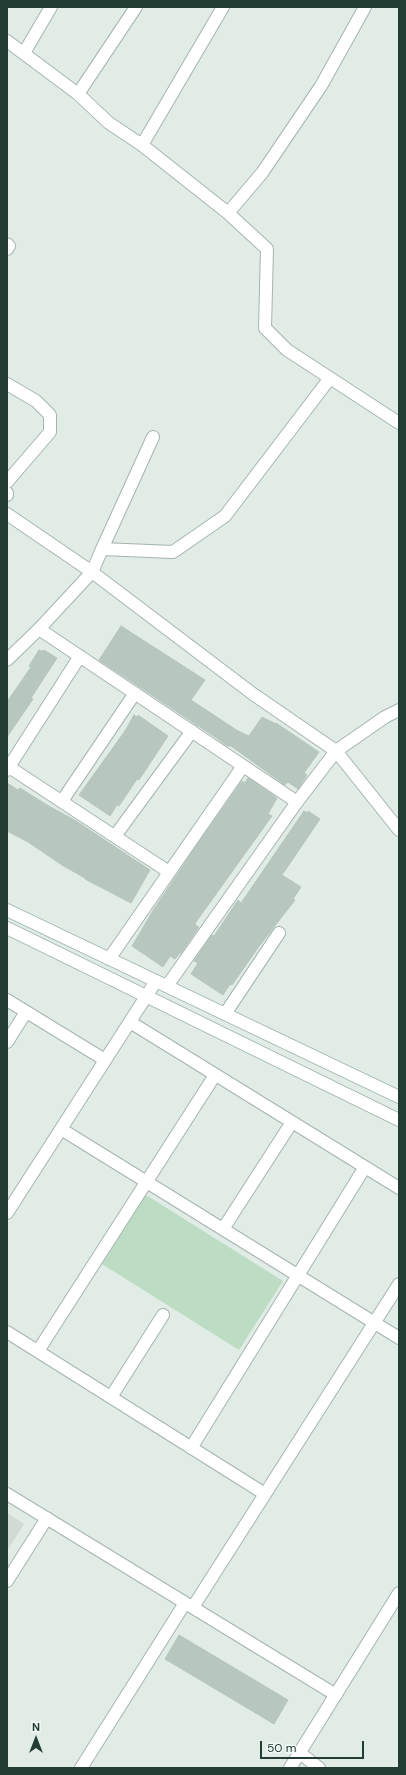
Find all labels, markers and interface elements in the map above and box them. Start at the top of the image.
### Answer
north arrow [16,1719,56,1759]
text: N [32,1720,40,1734]
scale bar [262,1733,366,1759]
text: 50 m [267,1740,296,1756]

